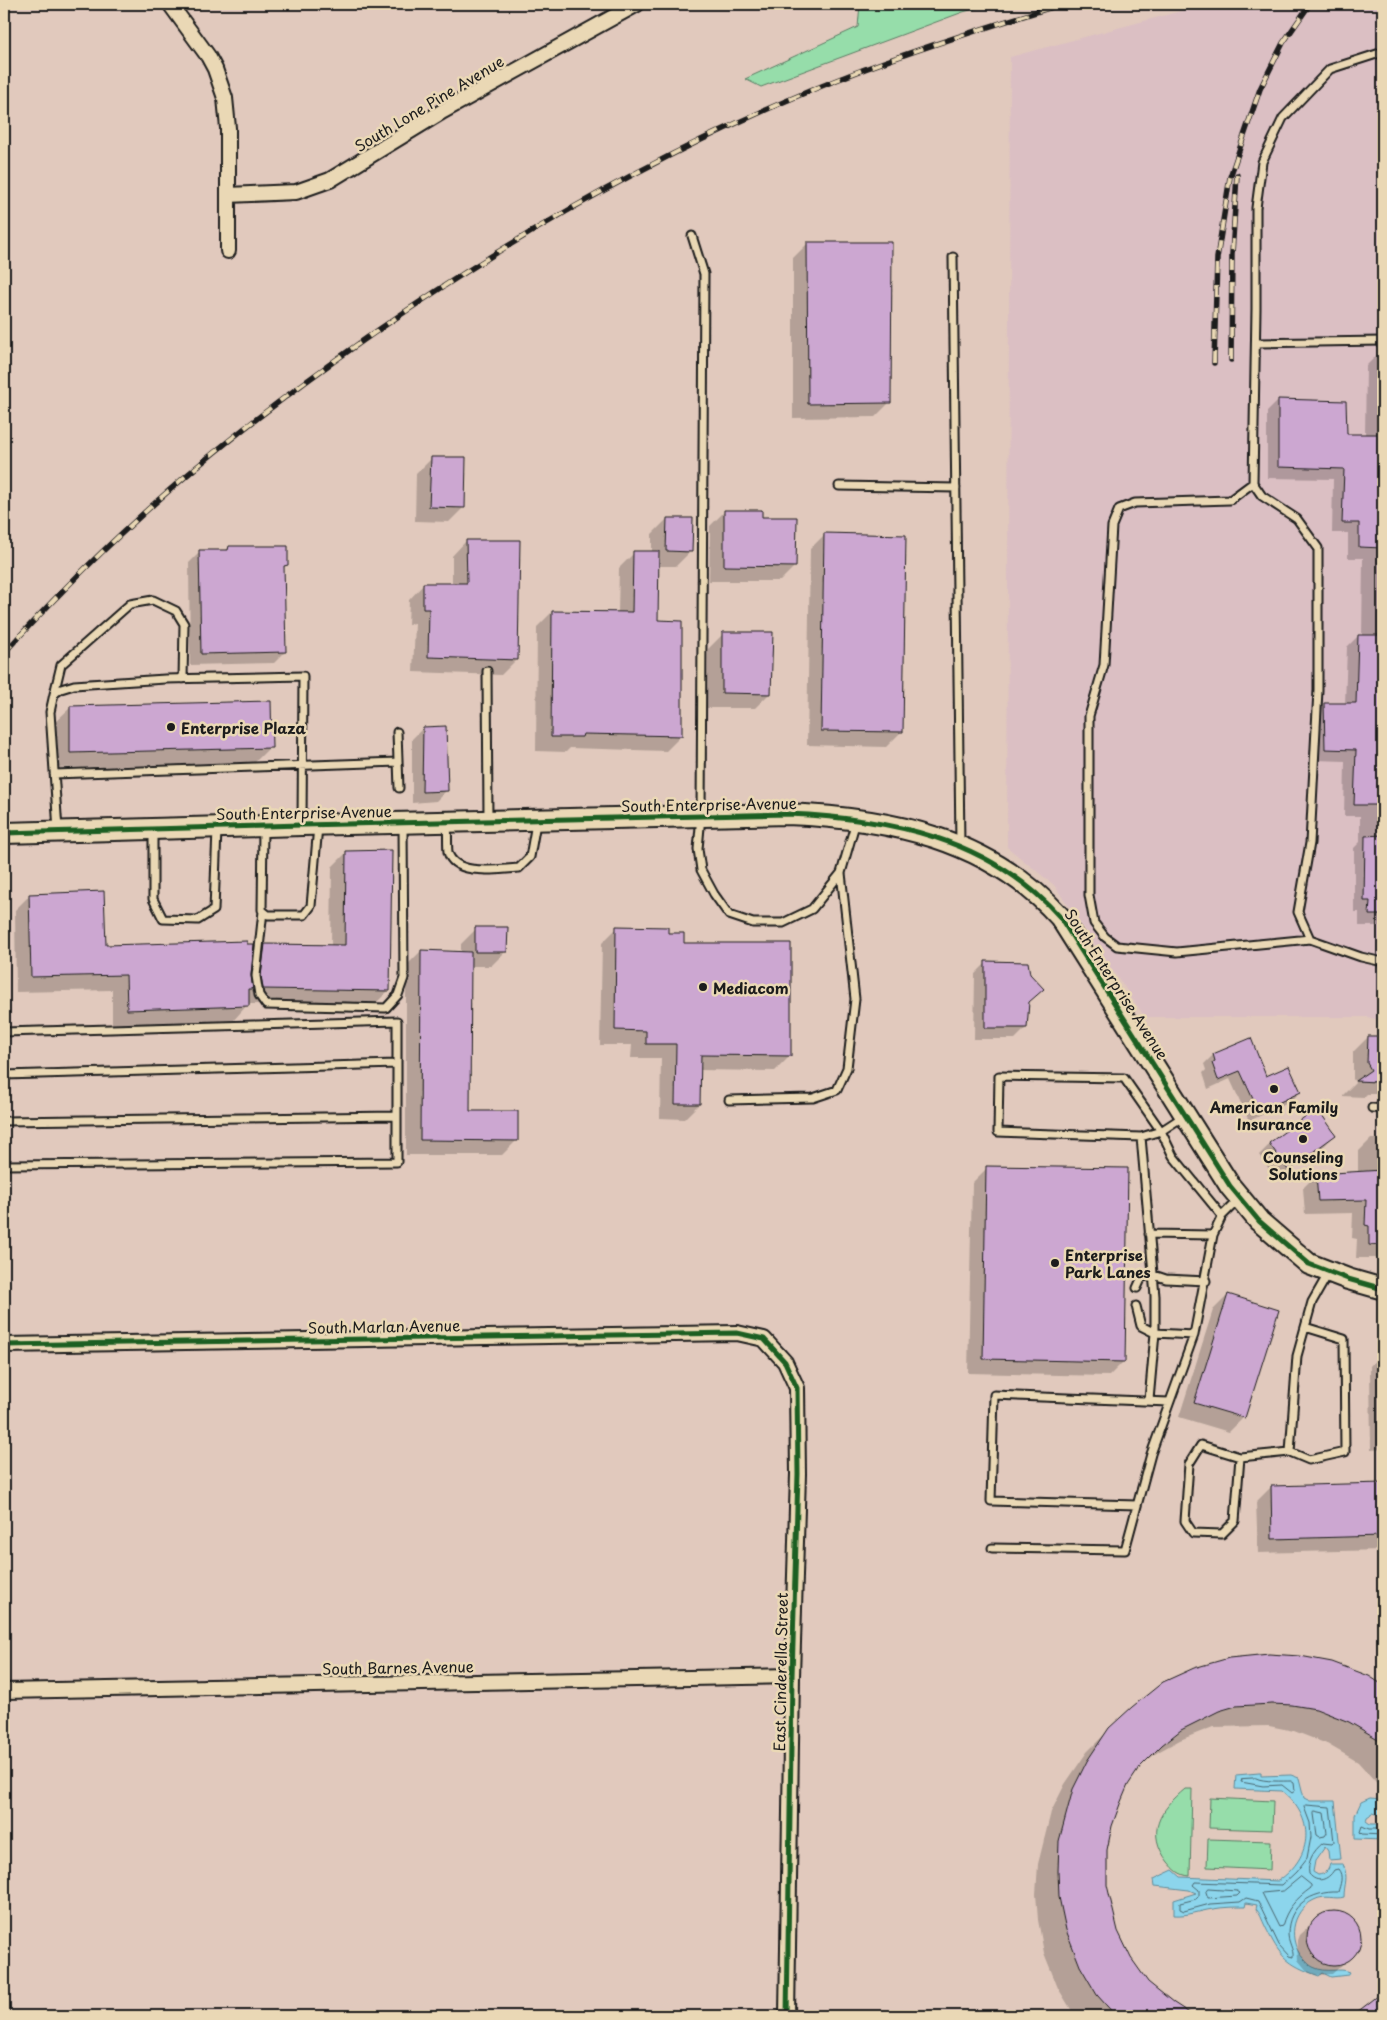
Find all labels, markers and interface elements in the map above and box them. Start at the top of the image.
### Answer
street label: South Lone Pine Avenue [350,49,508,157]
place label: Enterprise Plaza [181,716,307,739]
marker: Enterprise Plaza [165,721,177,733]
street label: South Enterprise Avenue [621,791,797,817]
street label: South Enterprise Avenue [216,799,392,825]
street label: South Enterprise Avenue [1059,904,1175,1064]
place label: Mediacom [713,976,789,999]
marker: Mediacom [697,981,709,993]
marker: American Family Insurance [1268,1083,1280,1095]
place label: American Family Insurance [1209,1095,1339,1135]
marker: Counseling Solutions [1297,1133,1309,1145]
place label: Counseling Solutions [1263,1145,1343,1185]
place label: Enterprise Park Lanes [1065,1243,1151,1283]
marker: Enterprise Park Lanes [1049,1257,1061,1269]
street label: South Marlan Avenue [308,1313,460,1339]
street label: East Cinderella Street [767,1592,793,1752]
street label: South Barnes Avenue [322,1654,474,1680]

